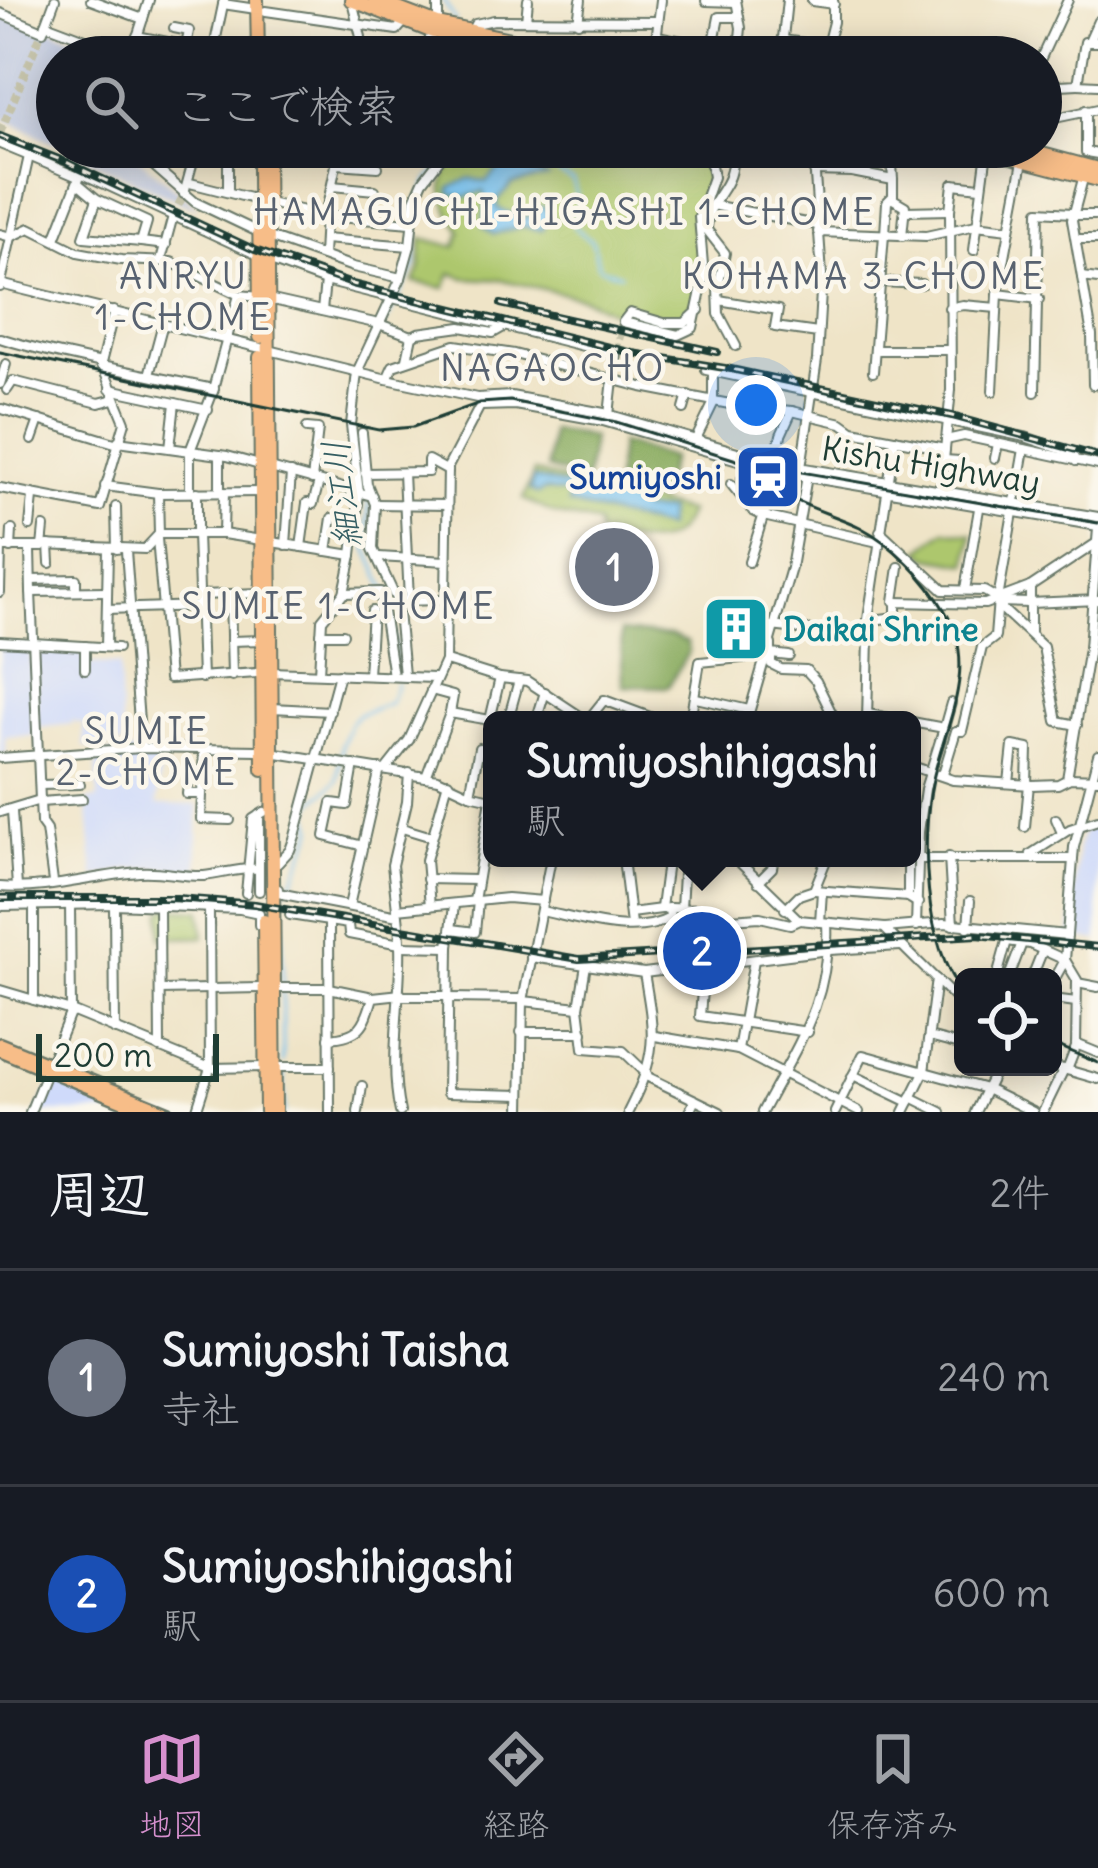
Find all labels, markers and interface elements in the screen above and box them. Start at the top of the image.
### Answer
search box [36,36,1062,168]
icon: search [78,69,144,135]
text: ここで検索 [174,78,399,134]
district label: HAMAGUCHI-HIGASHI 1-CHOME [253,190,877,235]
district label: ANRYU 1-CHOME [95,254,273,340]
district label: KOHAMA 3-CHOME [682,254,1046,299]
district label: NAGAOCHO [440,346,666,391]
your location [726,375,786,435]
street label: Kishu Highway [819,427,1043,503]
water label: 細江川 [313,438,370,550]
station icon: Sumiyoshi [733,442,803,512]
place label: Sumiyoshi [569,456,722,498]
pin: 1 [575,522,653,612]
district label: SUMIE 1-CHOME [181,584,497,629]
building icon: Daikai Shrine [701,594,771,664]
place label: Daikai Shrine [783,608,978,650]
district label: SUMIE 2-CHOME [56,709,238,795]
popup [483,711,921,867]
text: Sumiyoshihigashi [526,733,878,789]
text: 駅 [526,796,565,845]
pin: 2 [663,906,741,996]
map controls [954,968,1062,1076]
button: locate [954,968,1062,1076]
scale bar [36,1028,219,1081]
text: 200 m [54,1034,152,1076]
text: 周辺 [48,1162,150,1226]
text: 2件 [990,1169,1050,1218]
text: Sumiyoshi Taisha [162,1322,509,1378]
text: 1 [79,1353,95,1402]
text: 240 m [938,1353,1050,1402]
text: 寺社 [162,1385,240,1434]
text: Sumiyoshihigashi [162,1538,514,1594]
text: 2 [76,1569,98,1618]
text: 600 m [933,1569,1050,1618]
text: 駅 [162,1601,201,1650]
tab: 地図 [139,1726,205,1846]
tab: 経路 [483,1726,549,1846]
tab: 保存済み [827,1726,959,1846]

